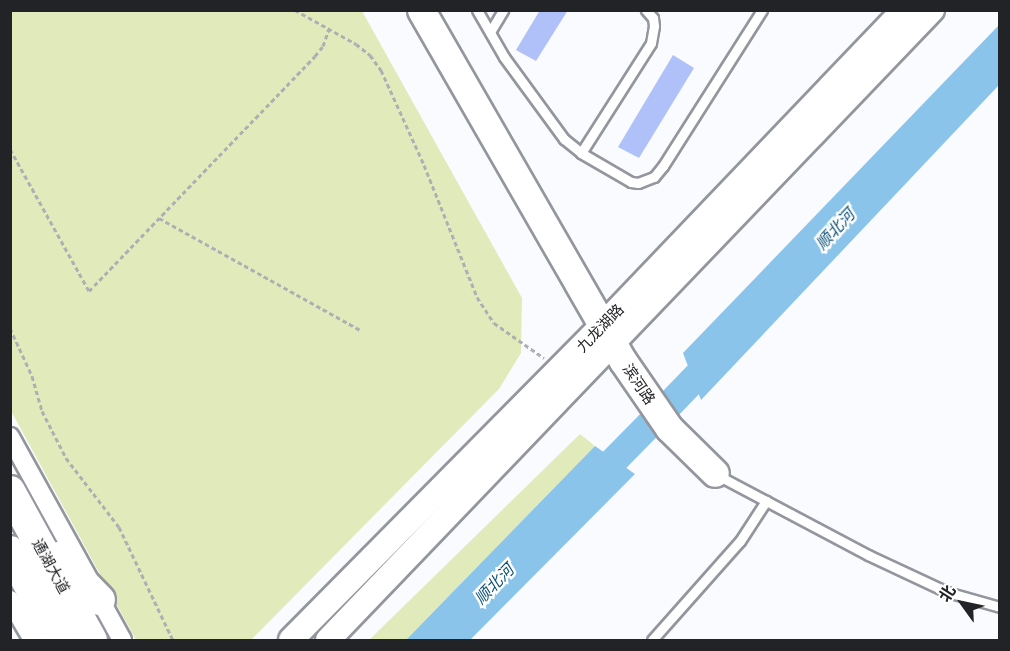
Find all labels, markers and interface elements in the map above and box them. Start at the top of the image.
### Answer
water label: 顺北河 [812,205,858,253]
street label: 九龙湖路 [573,300,627,356]
street label: 滨河路 [619,360,659,408]
street label: 通湖大道 [29,535,73,597]
water label: 顺北河 [470,560,518,608]
north arrow [932,573,992,633]
text: 北 [933,580,960,606]

